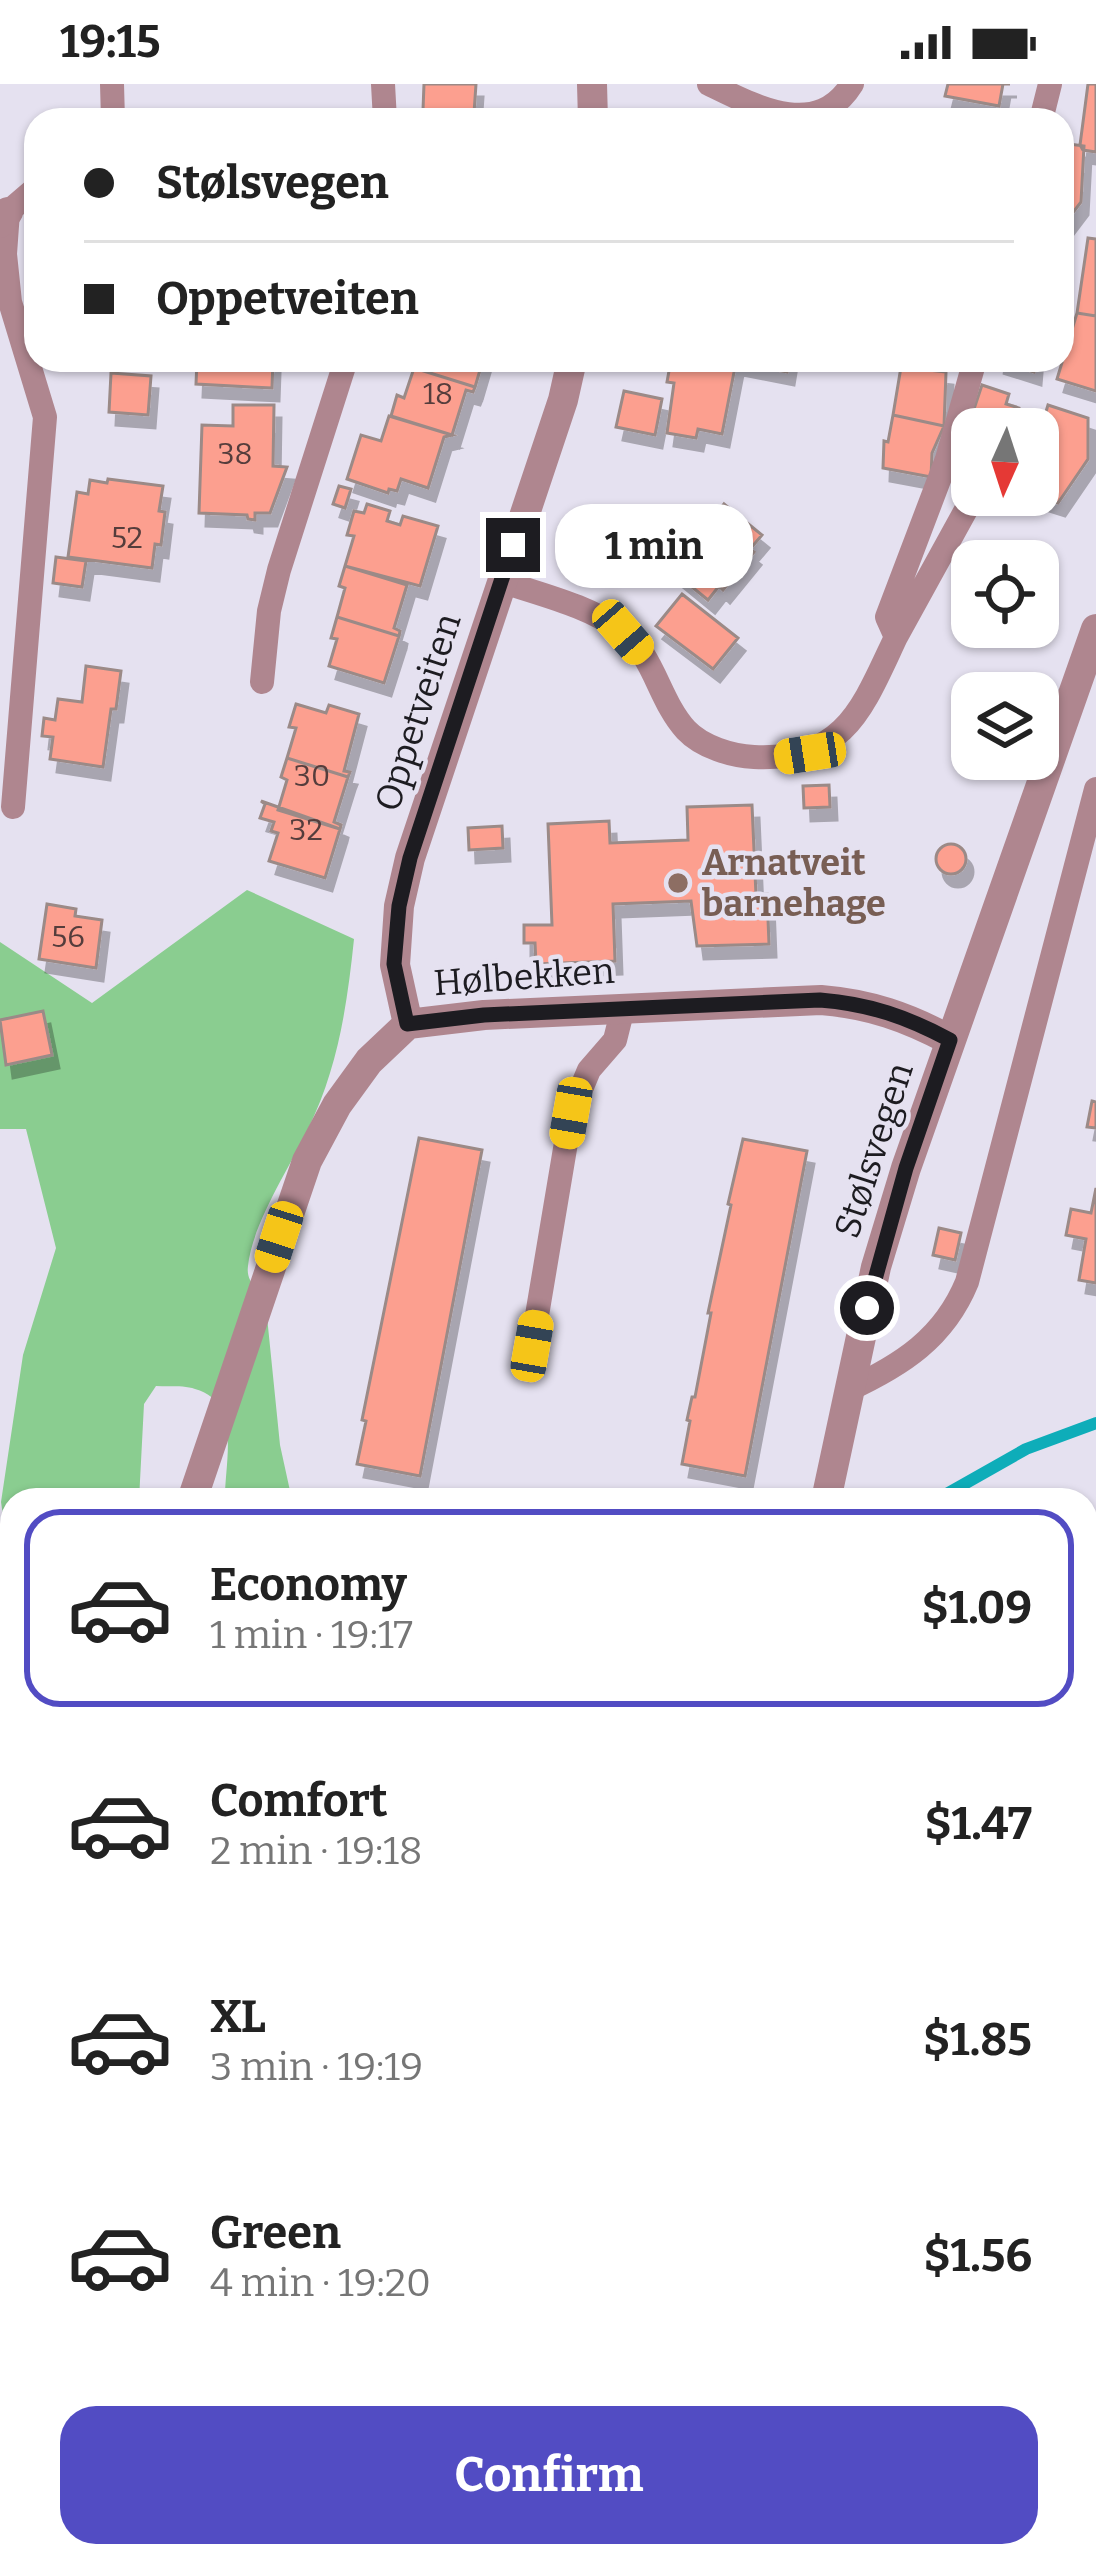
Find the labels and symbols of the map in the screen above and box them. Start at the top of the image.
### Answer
house number: 18 [423,376,453,412]
north arrow [951,408,1059,516]
house number: 38 [217,436,253,472]
callout: 1 min [555,503,753,587]
route end [486,518,540,572]
house number: 52 [111,520,143,556]
car [586,593,660,671]
street label: Oppetveiten [365,608,471,817]
car [772,730,848,776]
house number: 30 [294,758,330,794]
house number: 32 [289,812,323,848]
place label: Arnatveit barnehage [702,841,886,926]
marker: Arnatveit barnehage [665,870,691,896]
house number: 56 [51,919,85,955]
street label: Hølbekken [432,949,616,1005]
street label: Stølsvegen [825,1057,923,1243]
car [547,1074,595,1152]
car [251,1197,307,1277]
route start [840,1281,894,1335]
car [508,1307,556,1385]

